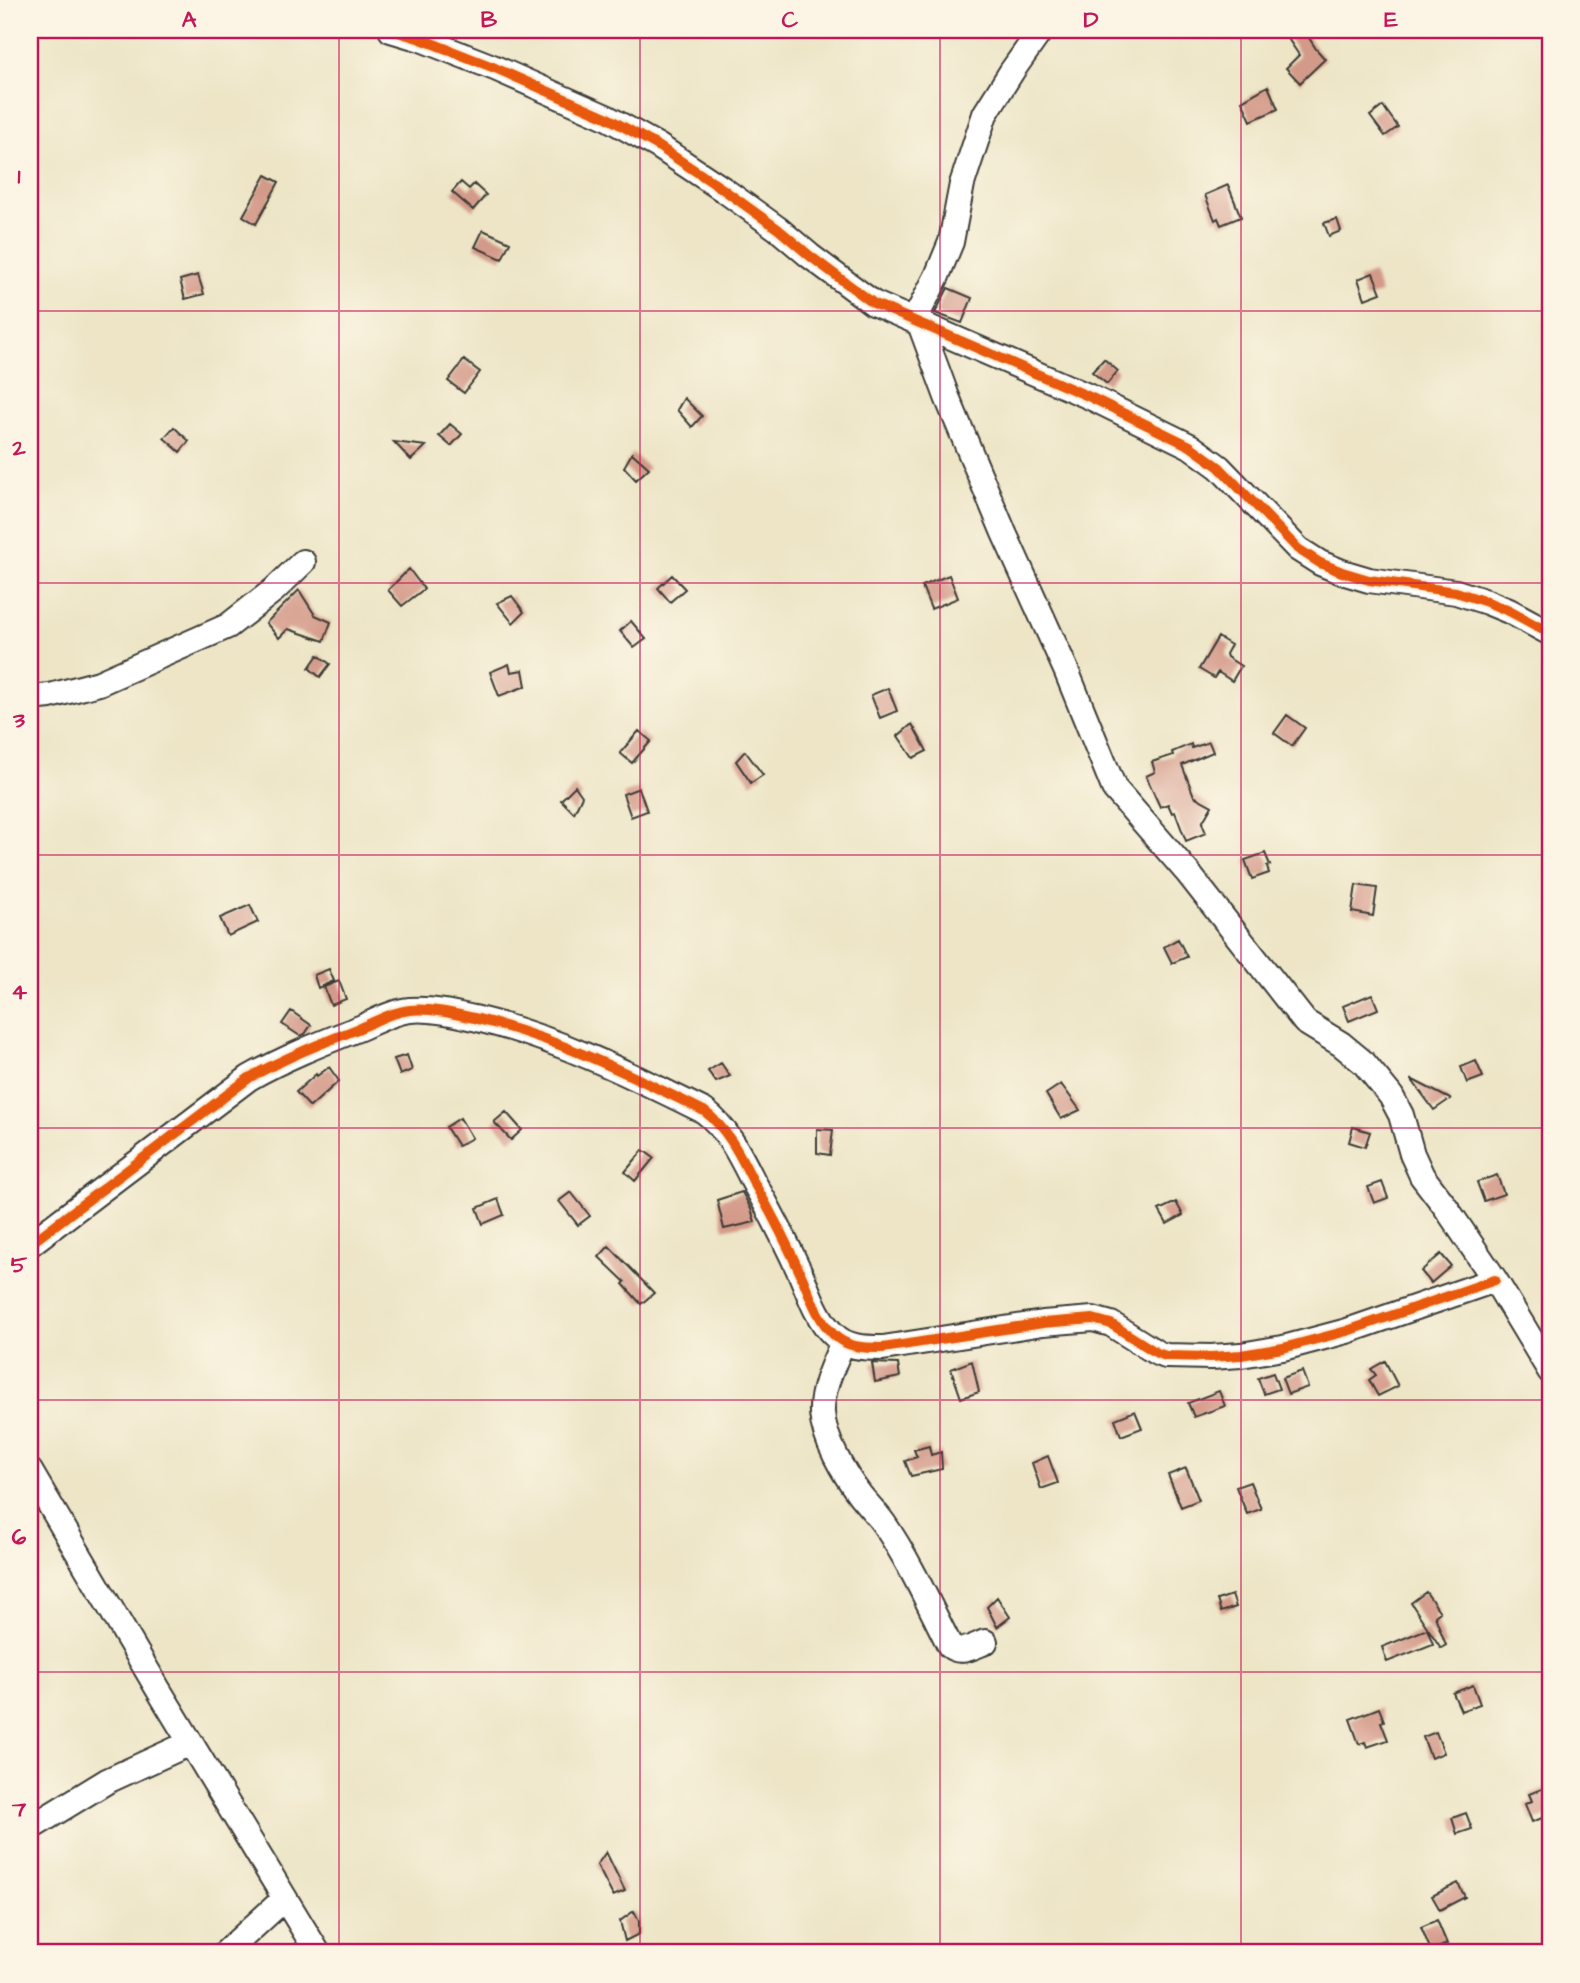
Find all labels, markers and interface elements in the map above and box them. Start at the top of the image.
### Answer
text: A [182,4,197,36]
text: B [481,4,498,36]
text: C [782,4,799,36]
text: D [1084,4,1099,36]
text: E [1384,4,1398,36]
text: 1 [18,160,21,192]
text: 2 [11,432,26,464]
text: 3 [12,704,25,736]
text: 4 [11,976,27,1008]
text: 5 [11,1249,28,1281]
text: 6 [12,1521,27,1553]
text: 7 [11,1793,27,1825]

